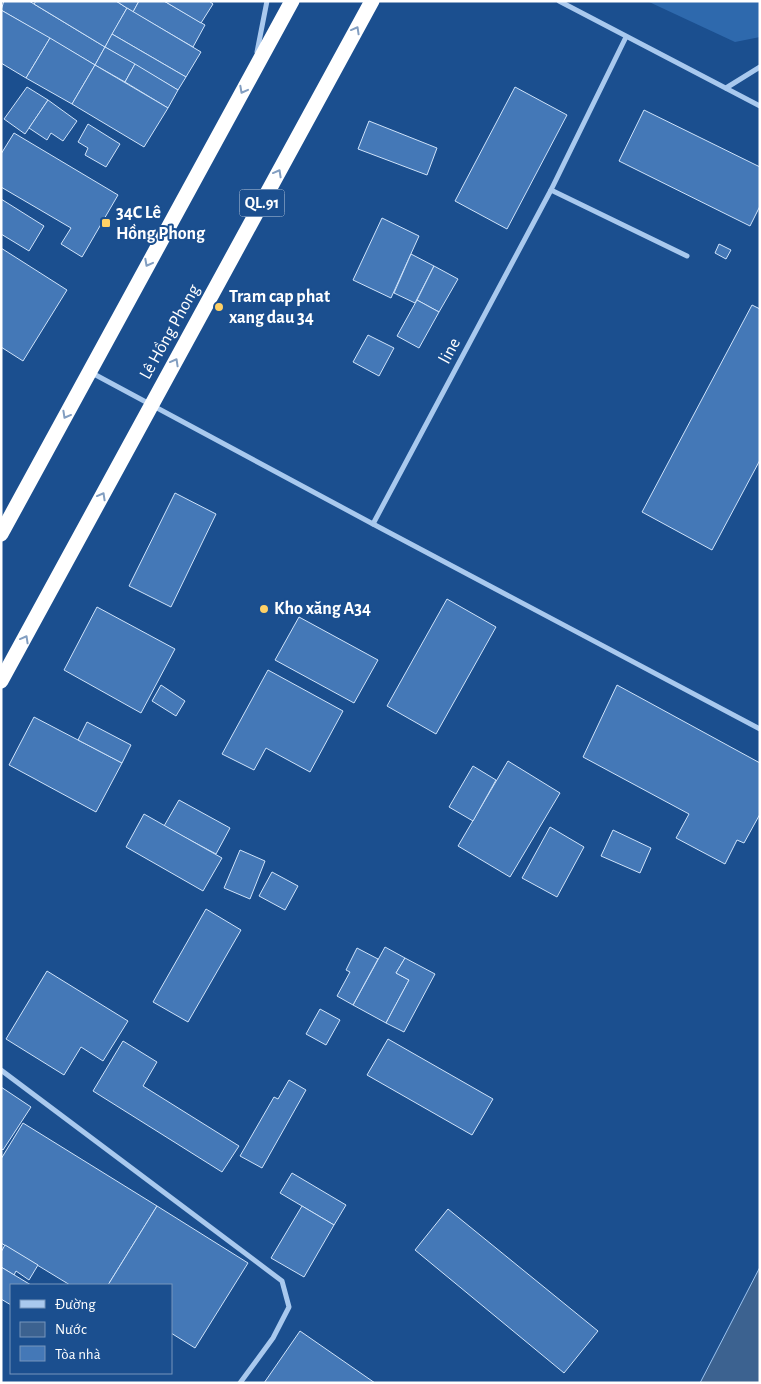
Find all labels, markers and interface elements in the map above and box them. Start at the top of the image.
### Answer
one-way arrow [350,27,360,36]
one-way arrow [239,85,249,94]
one-way arrow [272,169,282,178]
road number: QL.91 [240,190,284,217]
place label: 34C Lê Hồng Phong [116,204,206,243]
marker: 34C Lê Hồng Phong [100,217,112,229]
one-way arrow [145,258,155,267]
street label: Lê Hồng Phong [136,281,204,383]
place label: Tram cap phat xang dau 34 [229,288,330,327]
marker: Tram cap phat xang dau 34 [213,301,225,313]
street label: line [436,335,464,367]
one-way arrow [169,358,179,367]
one-way arrow [62,409,72,418]
one-way arrow [96,492,106,501]
place label: Kho xăng A34 [274,600,371,618]
marker: Kho xăng A34 [258,603,270,615]
one-way arrow [18,635,28,644]
legend [10,1284,172,1374]
text: Đường [55,1297,96,1312]
text: Nước [55,1322,87,1337]
text: Tòa nhà [55,1347,101,1362]

